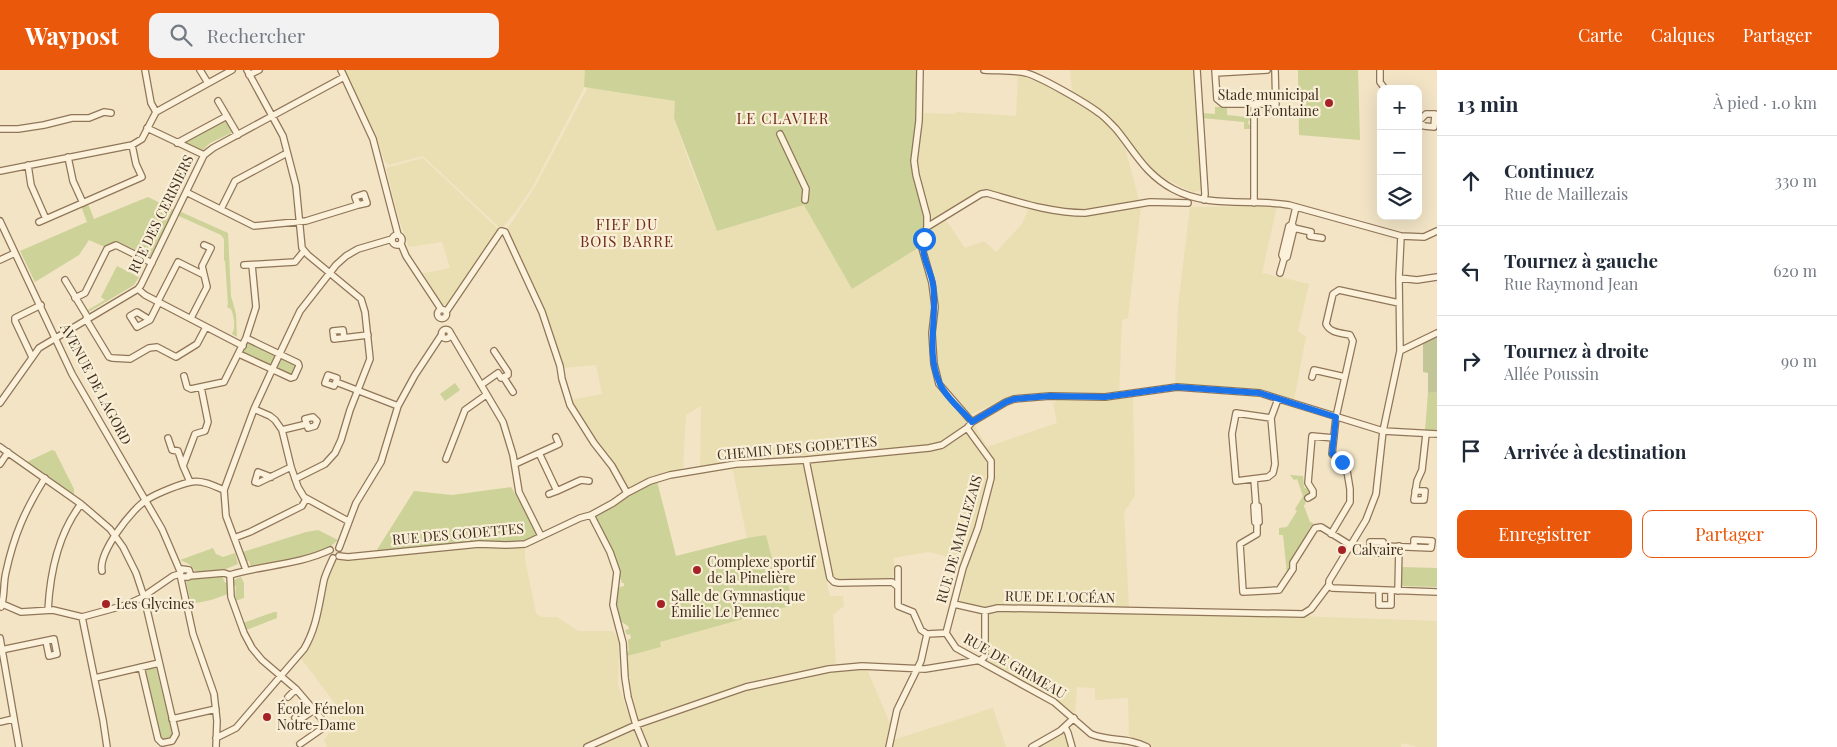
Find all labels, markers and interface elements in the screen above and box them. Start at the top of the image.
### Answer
search box [149,13,499,58]
text: Waypost [25,19,119,51]
icon: search [167,21,195,49]
text: Rechercher [207,22,305,48]
text: Carte [1578,23,1623,47]
text: Calques [1651,23,1715,47]
text: Partager [1743,23,1812,47]
place label: Stade municipal La Fontaine [1218,85,1319,120]
map controls [1377,85,1422,220]
button: + [1377,85,1422,130]
text: 13 min [1457,89,1518,117]
text: À pied · 1.0 km [1713,92,1817,113]
marker: Stade municipal La Fontaine [1323,97,1335,109]
district label: LE CLAVIER [737,108,829,128]
button: − [1377,130,1422,175]
street label: RUE DES CERISIERS [124,151,197,276]
text: Continuez [1504,157,1594,183]
icon: ahead [1457,167,1485,195]
text: 330 m [1775,170,1817,191]
button: layers [1377,175,1422,220]
text: Rue de Maillezais [1504,183,1628,204]
district label: FIEF DU BOIS BARRE [580,214,674,251]
route start [913,228,936,251]
text: Tournez à gauche [1504,247,1658,273]
icon: left [1457,257,1485,285]
text: 620 m [1773,260,1817,281]
text: Rue Raymond Jean [1504,273,1638,294]
street label: AVENUE DE LAGORD [56,319,137,448]
text: Tournez à droite [1504,337,1649,363]
icon: right [1457,347,1485,375]
text: 90 m [1781,350,1817,371]
text: Allée Poussin [1504,363,1599,384]
street label: CHEMIN DES GODETTES [716,431,878,464]
icon: arrive [1457,437,1485,465]
text: Arrivée à destination [1504,438,1686,464]
route end [1331,451,1354,474]
street label: RUE DE MAILLEZAIS [931,473,986,605]
button: Enregistrer [1457,510,1632,558]
button: Partager [1642,510,1817,558]
street label: RUE DES GODETTES [391,518,525,549]
place label: Calvaire [1352,540,1403,559]
marker: Calvaire [1336,544,1348,556]
place label: Complexe sportif de la Pinelière [707,552,817,587]
marker: Complexe sportif de la Pinelière [691,564,703,576]
place label: Salle de Gymnastique Émilie Le Pennec [671,586,806,621]
street label: RUE DE L'OCÉAN [1005,586,1115,607]
place label: Les Glycines [116,594,194,613]
marker: Les Glycines [100,598,112,610]
marker: Salle de Gymnastique Émilie Le Pennec [655,598,667,610]
street label: RUE DE GRIMEAU [961,629,1070,703]
place label: École Fénelon Notre-Dame [277,699,365,734]
marker: École Fénelon Notre-Dame [261,711,273,723]

